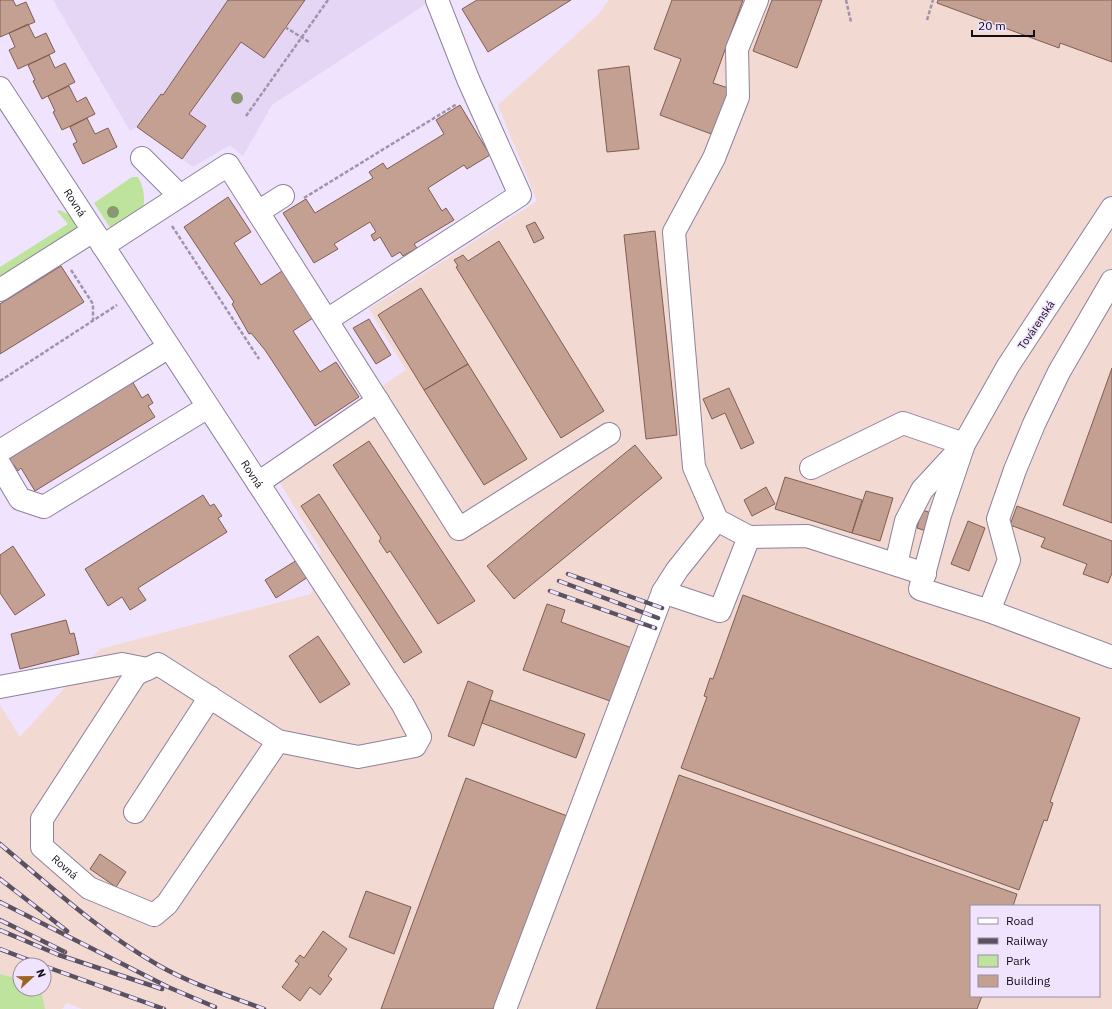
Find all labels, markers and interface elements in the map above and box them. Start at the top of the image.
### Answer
scale bar [972,12,1034,38]
text: 20 m [978,18,1006,33]
street label: Rovná [61,186,89,219]
street label: Továrenská [1015,298,1058,352]
street label: Rovná [238,457,266,491]
street label: Rovná [49,852,81,882]
legend [970,905,1100,997]
text: Road [1006,913,1034,928]
text: Railway [1006,933,1048,948]
text: Park [1006,953,1031,968]
north arrow [12,957,52,997]
text: N [33,967,49,980]
text: Building [1006,973,1051,988]

